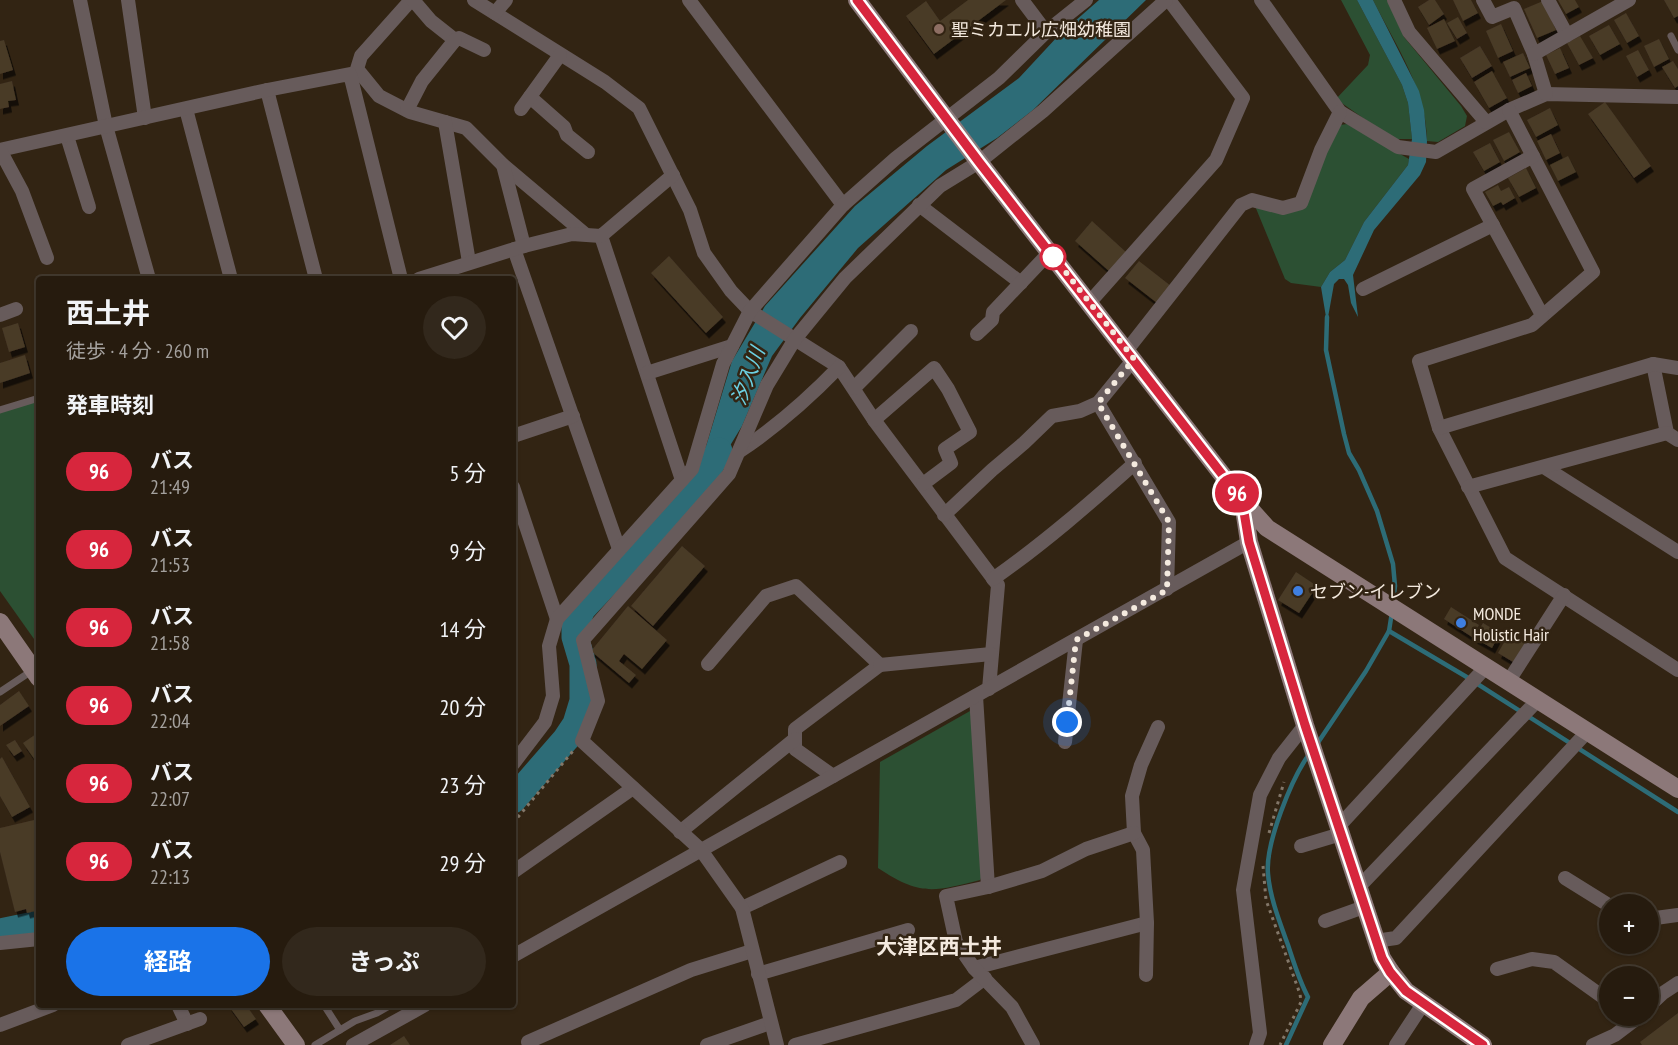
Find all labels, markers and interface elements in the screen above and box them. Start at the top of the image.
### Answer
place label: 聖ミカエル広畑幼稚園 [951,18,1131,41]
marker: 聖ミカエル広畑幼稚園 [932,22,946,36]
unlabelled marker [1040,244,1066,270]
text: 西土井 [66,294,150,331]
button: heart [423,296,486,359]
text: 徒歩 · 4 分 · 260 m [66,338,209,364]
water label: 汐入川 [726,341,771,409]
text: 発車時刻 [66,391,154,419]
text: バス [150,446,194,474]
text: 96 [89,458,109,485]
text: 5 分 [449,459,486,487]
text: 21:49 [150,474,190,500]
line badge: 96 [1210,474,1264,512]
text: 96 [1227,480,1247,507]
text: バス [150,524,194,552]
text: 96 [89,536,109,563]
text: 9 分 [449,537,486,565]
text: 21:53 [150,552,190,578]
place label: セブン-イレブン [1310,580,1441,603]
marker: セブン-イレブン [1291,584,1305,598]
text: バス [150,602,194,630]
place label: MONDE Holistic Hair [1473,602,1549,646]
text: 96 [89,614,109,641]
text: 14 分 [440,615,486,643]
marker: MONDE Holistic Hair [1454,616,1468,630]
text: 21:58 [150,630,190,656]
text: バス [150,680,194,708]
text: 96 [89,692,109,719]
text: 20 分 [440,693,486,721]
your location [1052,707,1082,737]
text: 22:04 [150,708,190,734]
text: バス [150,758,194,786]
text: 96 [89,770,109,797]
text: 23 分 [440,771,486,799]
text: 22:07 [150,786,190,812]
text: バス [150,836,194,864]
text: 96 [89,848,109,875]
text: 29 分 [440,849,486,877]
text: 22:13 [150,864,190,890]
map controls [1599,894,1659,1026]
button: + [1599,894,1659,954]
button: 経路 [66,927,270,996]
button: きっぷ [282,927,486,996]
district label: 大津区西土井 [876,933,1002,960]
button: − [1599,966,1659,1026]

